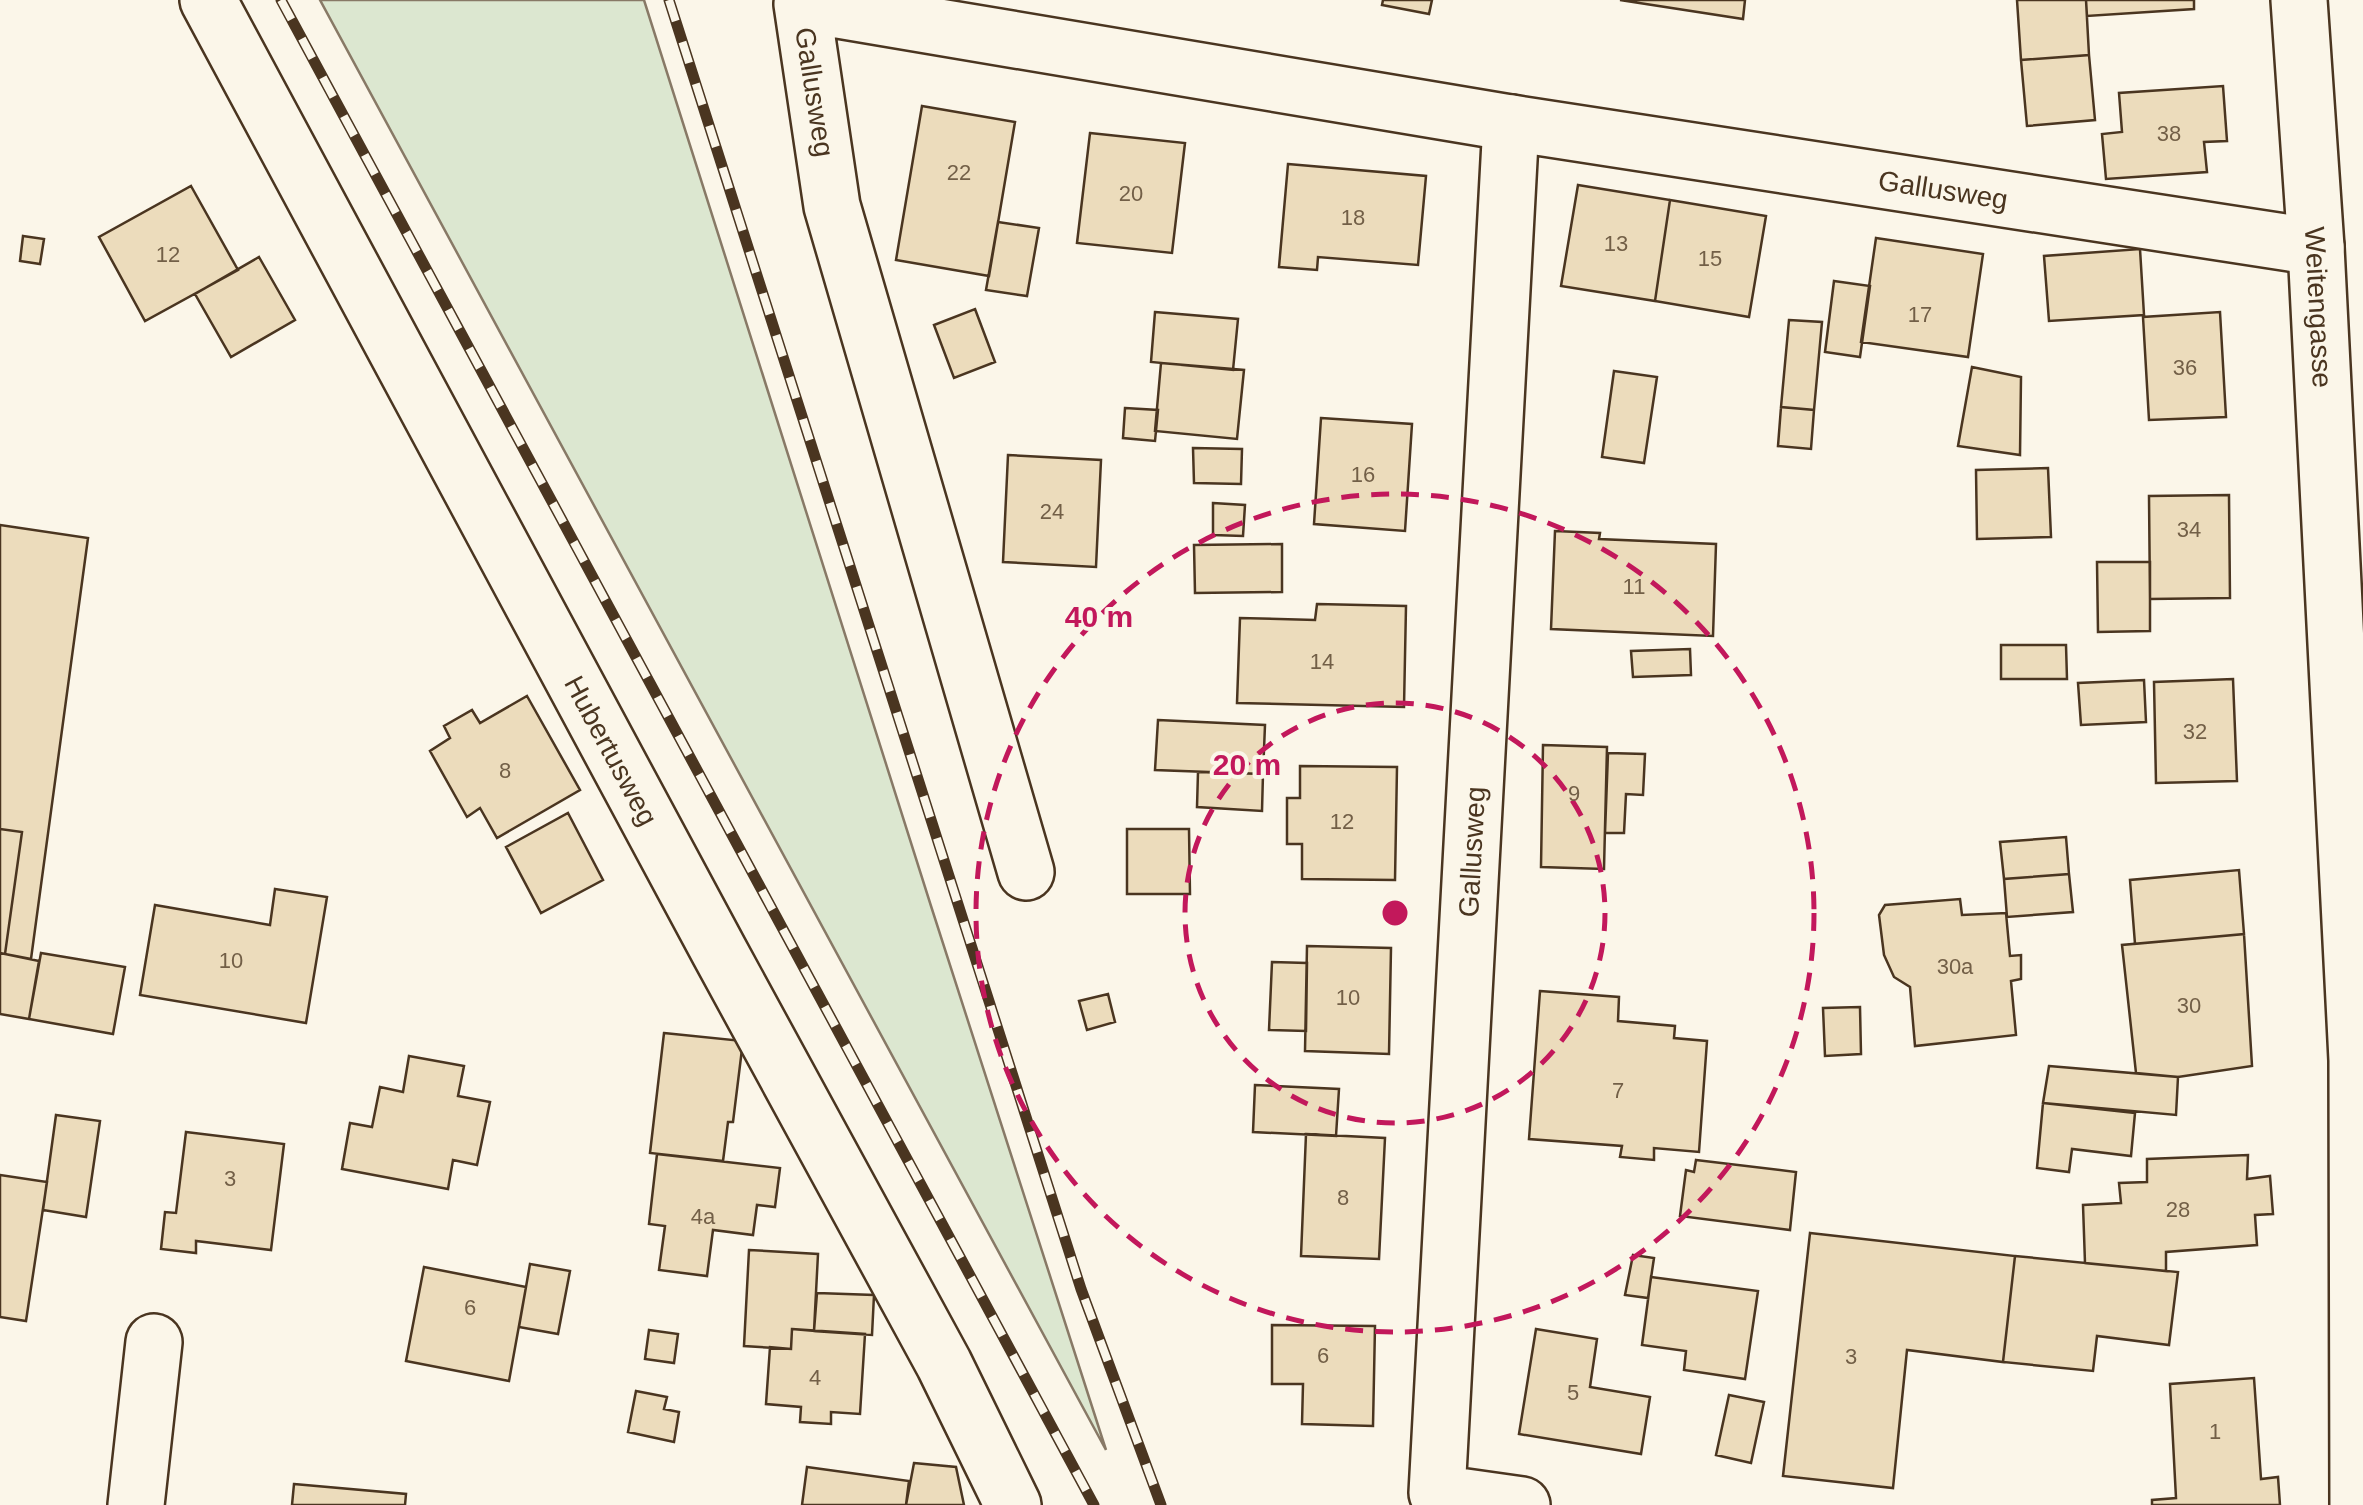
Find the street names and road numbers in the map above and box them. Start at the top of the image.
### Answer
street label: Gallusweg [789,25,840,159]
street label: Gallusweg [1876,165,2010,215]
street label: Weitengasse [2299,226,2338,389]
street label: Hubertusweg [558,671,664,831]
street label: Gallusweg [1453,786,1491,918]

